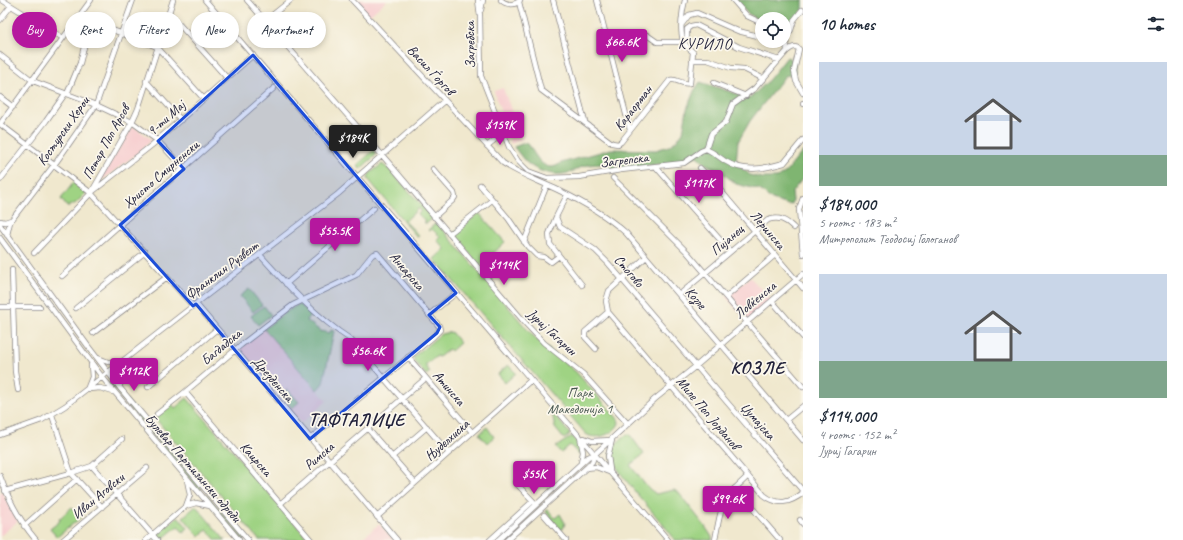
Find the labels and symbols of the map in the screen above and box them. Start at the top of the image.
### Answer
street label: Загребска [461,20,479,69]
pin: $66.6K [589,29,655,63]
district label: КУРИЛО [678,35,733,54]
street label: Васил Ѓоргов [404,41,460,100]
street label: Караорман [610,81,657,134]
street label: Костурски Херои [33,92,94,169]
street label: 9-ти Мај [144,95,190,139]
street label: Петар Поп Арсов [79,99,135,182]
pin: $159K [472,112,528,146]
pin: $184K [325,125,381,159]
street label: Христо Смирненски [119,136,203,212]
street label: Загрепска [599,148,650,171]
pin: $117K [671,170,727,204]
street label: Леринска [747,207,790,254]
pin: $55.5K [302,218,368,252]
street label: Пијанец [707,221,748,259]
street label: Франклин Рузвелт [182,236,263,303]
street label: Анкарска [386,248,429,295]
street label: Стогово [610,251,648,291]
pin: $114K [476,252,532,286]
street label: Ловќенска [731,277,780,322]
street label: Козле [682,284,711,314]
street label: Јуриј Гагарин [523,304,581,360]
street label: Багдадска [197,324,246,369]
pin: $56.6K [335,338,401,372]
street label: Дрезденска [249,353,298,406]
district label: КОЗЛЕ [730,357,787,379]
pin: $112K [106,358,162,392]
street label: Атинска [429,367,470,410]
street label: Миле Поп Јорданов [673,373,746,456]
park label: Парк Македонија 1 [548,384,613,417]
street label: Џумајска [737,399,780,444]
district label: ТАФТАЛИЏЕ [308,409,407,431]
street label: Булевар Партизански одреди [141,410,245,526]
street label: Њуделхиска [421,415,473,464]
street label: Каирска [237,438,276,481]
street label: Римска [301,438,338,474]
pin: $55K [510,461,558,495]
street label: Иван Аговски [68,468,129,523]
pin: $99.6K [695,486,761,520]

